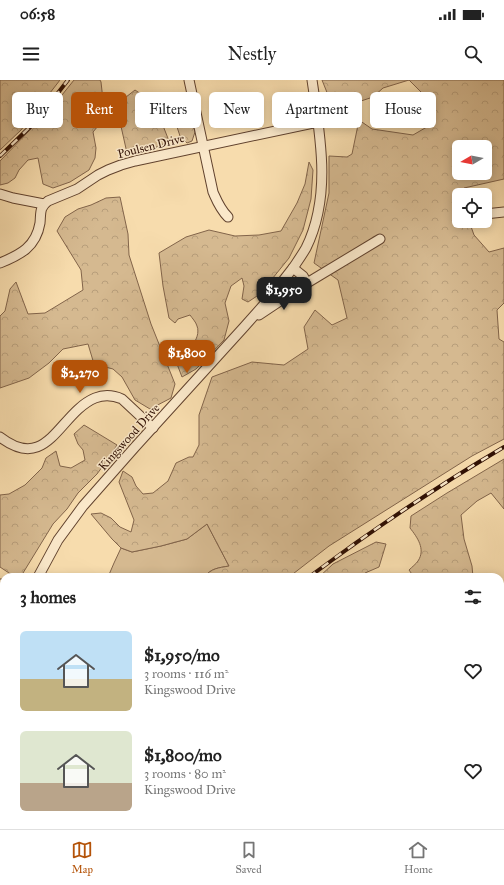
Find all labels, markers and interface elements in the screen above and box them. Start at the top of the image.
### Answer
text: 06:58 [20,5,55,23]
icon: menu [20,43,42,65]
text: Nestly [228,43,276,65]
icon: search [462,43,484,65]
chip: Buy [12,92,63,128]
chip: Rent [71,92,127,128]
chip: Filters [135,92,201,128]
chip: New [209,92,264,128]
chip: Apartment [272,92,362,128]
chip: House [370,92,436,128]
street label: Poulsen Drive [116,131,186,161]
north arrow [452,140,492,180]
map controls [452,140,492,228]
button: locate [452,188,492,228]
pin: $1,950 [251,277,317,311]
text: $1,950 [266,282,302,298]
pin: $1,800 [154,340,220,374]
text: $1,800 [168,345,206,361]
pin: $2,270 [47,360,113,394]
text: $2,270 [61,365,99,381]
street label: Kingswood Drive [95,401,163,474]
icon: filters [462,586,484,608]
text: 3 homes [20,587,76,608]
text: $1,950/mo [144,645,220,666]
icon: home [52,647,100,695]
icon: heart [462,660,484,682]
text: 3 rooms · 116 m² [144,666,229,682]
text: Kingswood Drive [144,682,236,698]
text: $1,800/mo [144,745,222,766]
icon: home [52,747,100,795]
icon: heart [462,760,484,782]
text: 3 rooms · 80 m² [144,766,226,782]
text: Kingswood Drive [144,782,236,798]
tab: Map [71,839,93,876]
tab: Saved [236,839,262,876]
tab: Home [404,839,433,876]

